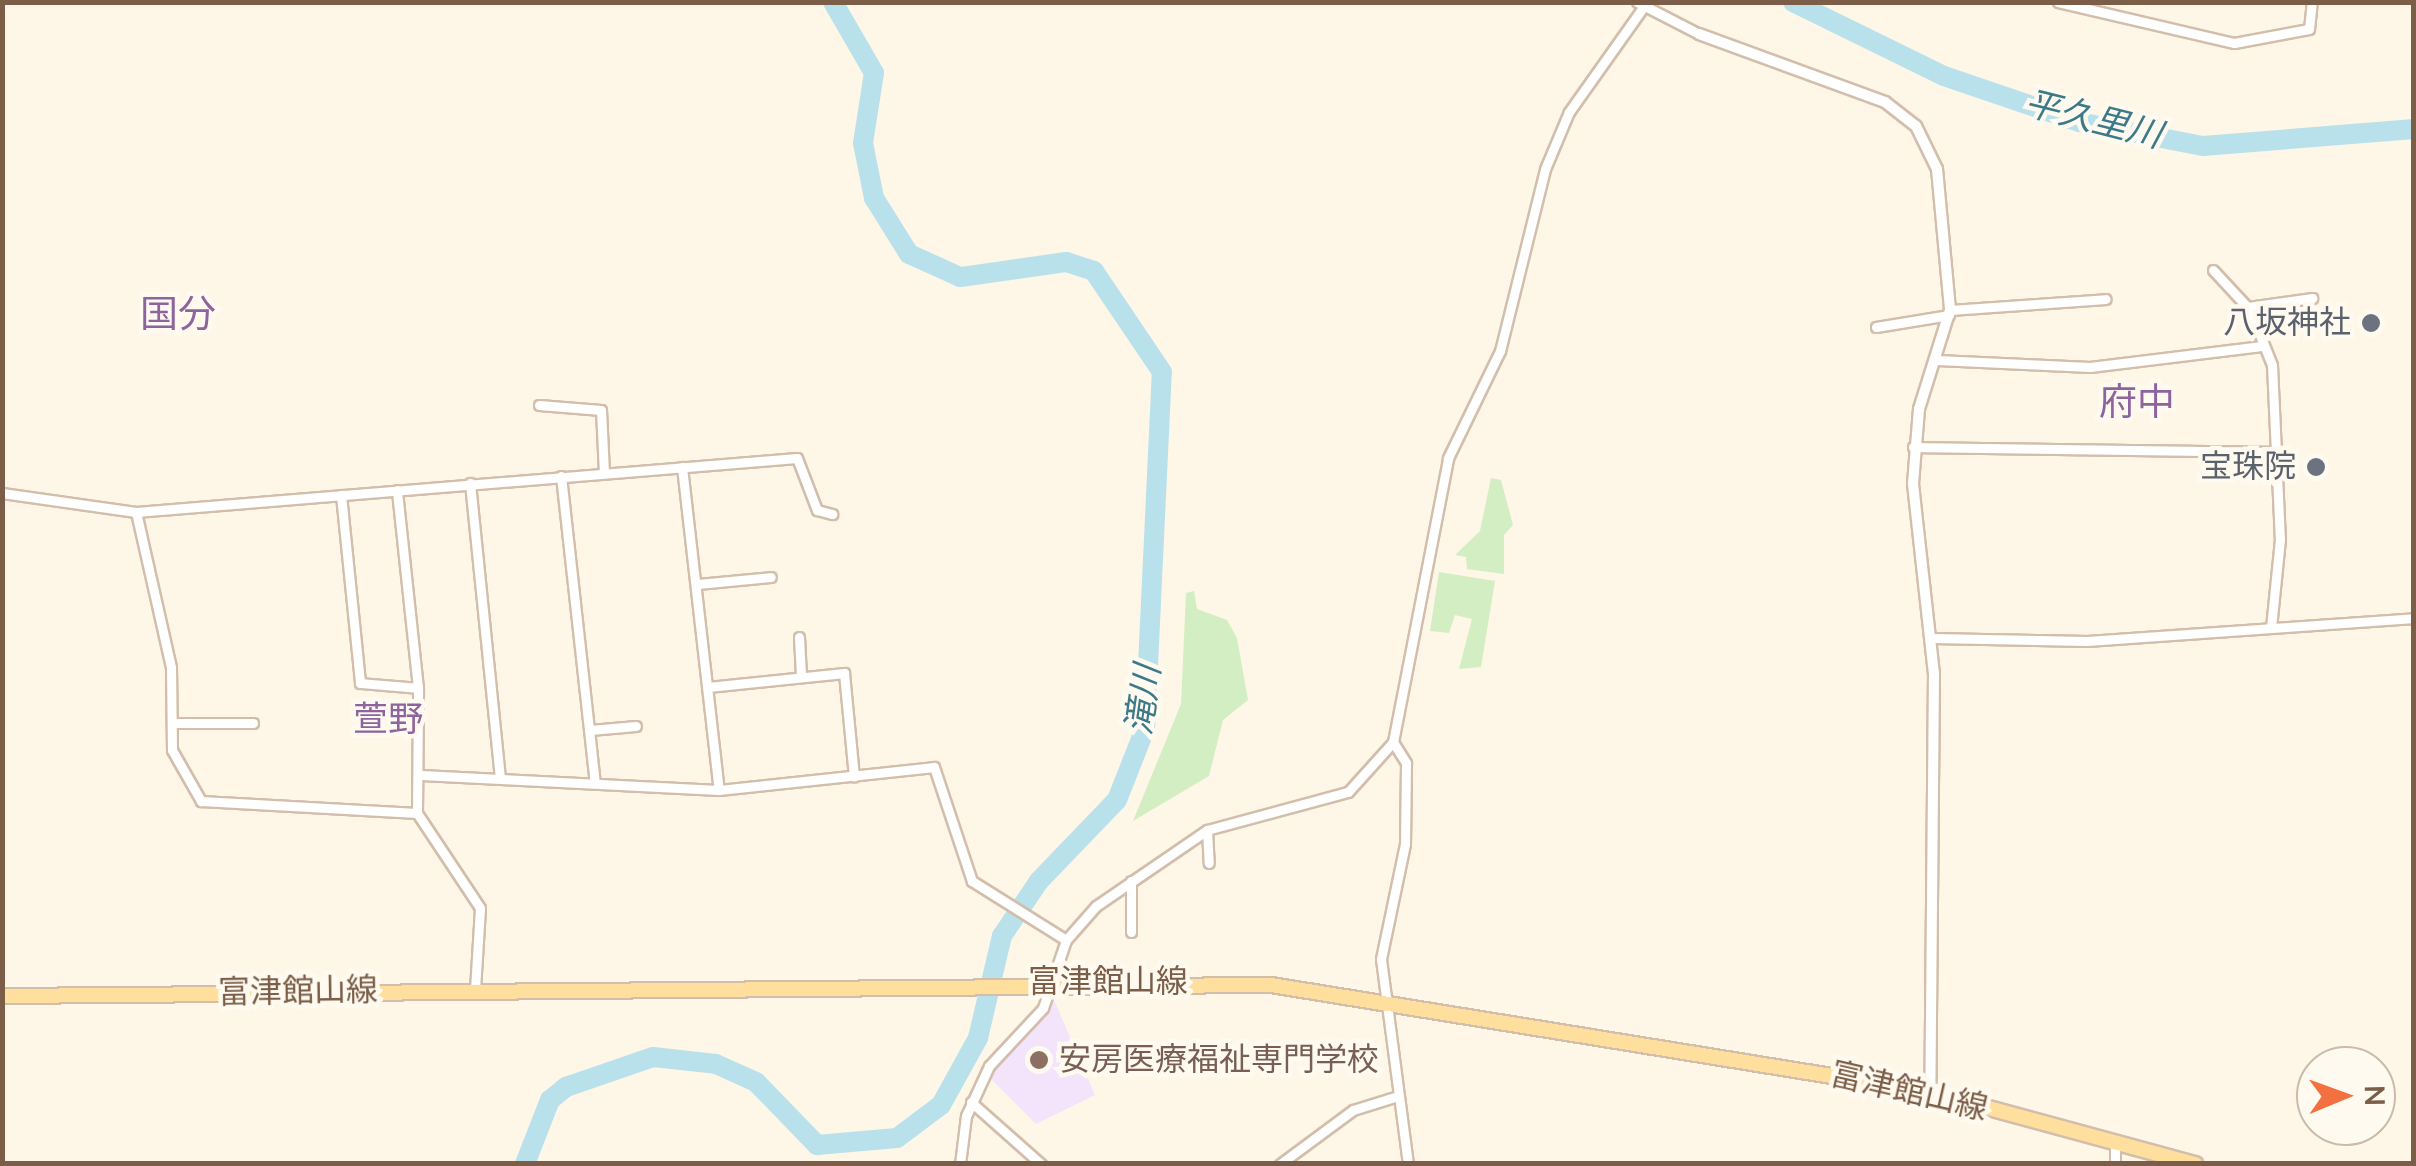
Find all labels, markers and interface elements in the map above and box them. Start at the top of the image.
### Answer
water label: 平久里川 [2020,83,2166,157]
district label: 国分 [140,292,216,338]
place label: 八坂神社 [2223,304,2351,342]
marker: 八坂神社 [2360,312,2382,334]
district label: 府中 [2099,380,2175,426]
place label: 宝珠院 [2200,448,2296,486]
marker: 宝珠院 [2305,456,2327,478]
water label: 滝川 [1118,662,1170,738]
district label: 萱野 [353,699,423,741]
street label: 富津館山線 [1028,963,1188,1001]
street label: 富津館山線 [218,971,378,1013]
place label: 安房医療福祉専門学校 [1059,1041,1379,1079]
north arrow [2296,1046,2396,1146]
marker: 安房医療福祉専門学校 [1028,1049,1050,1071]
street label: 富津館山線 [1827,1055,1991,1129]
text: N [2355,1085,2393,1106]

